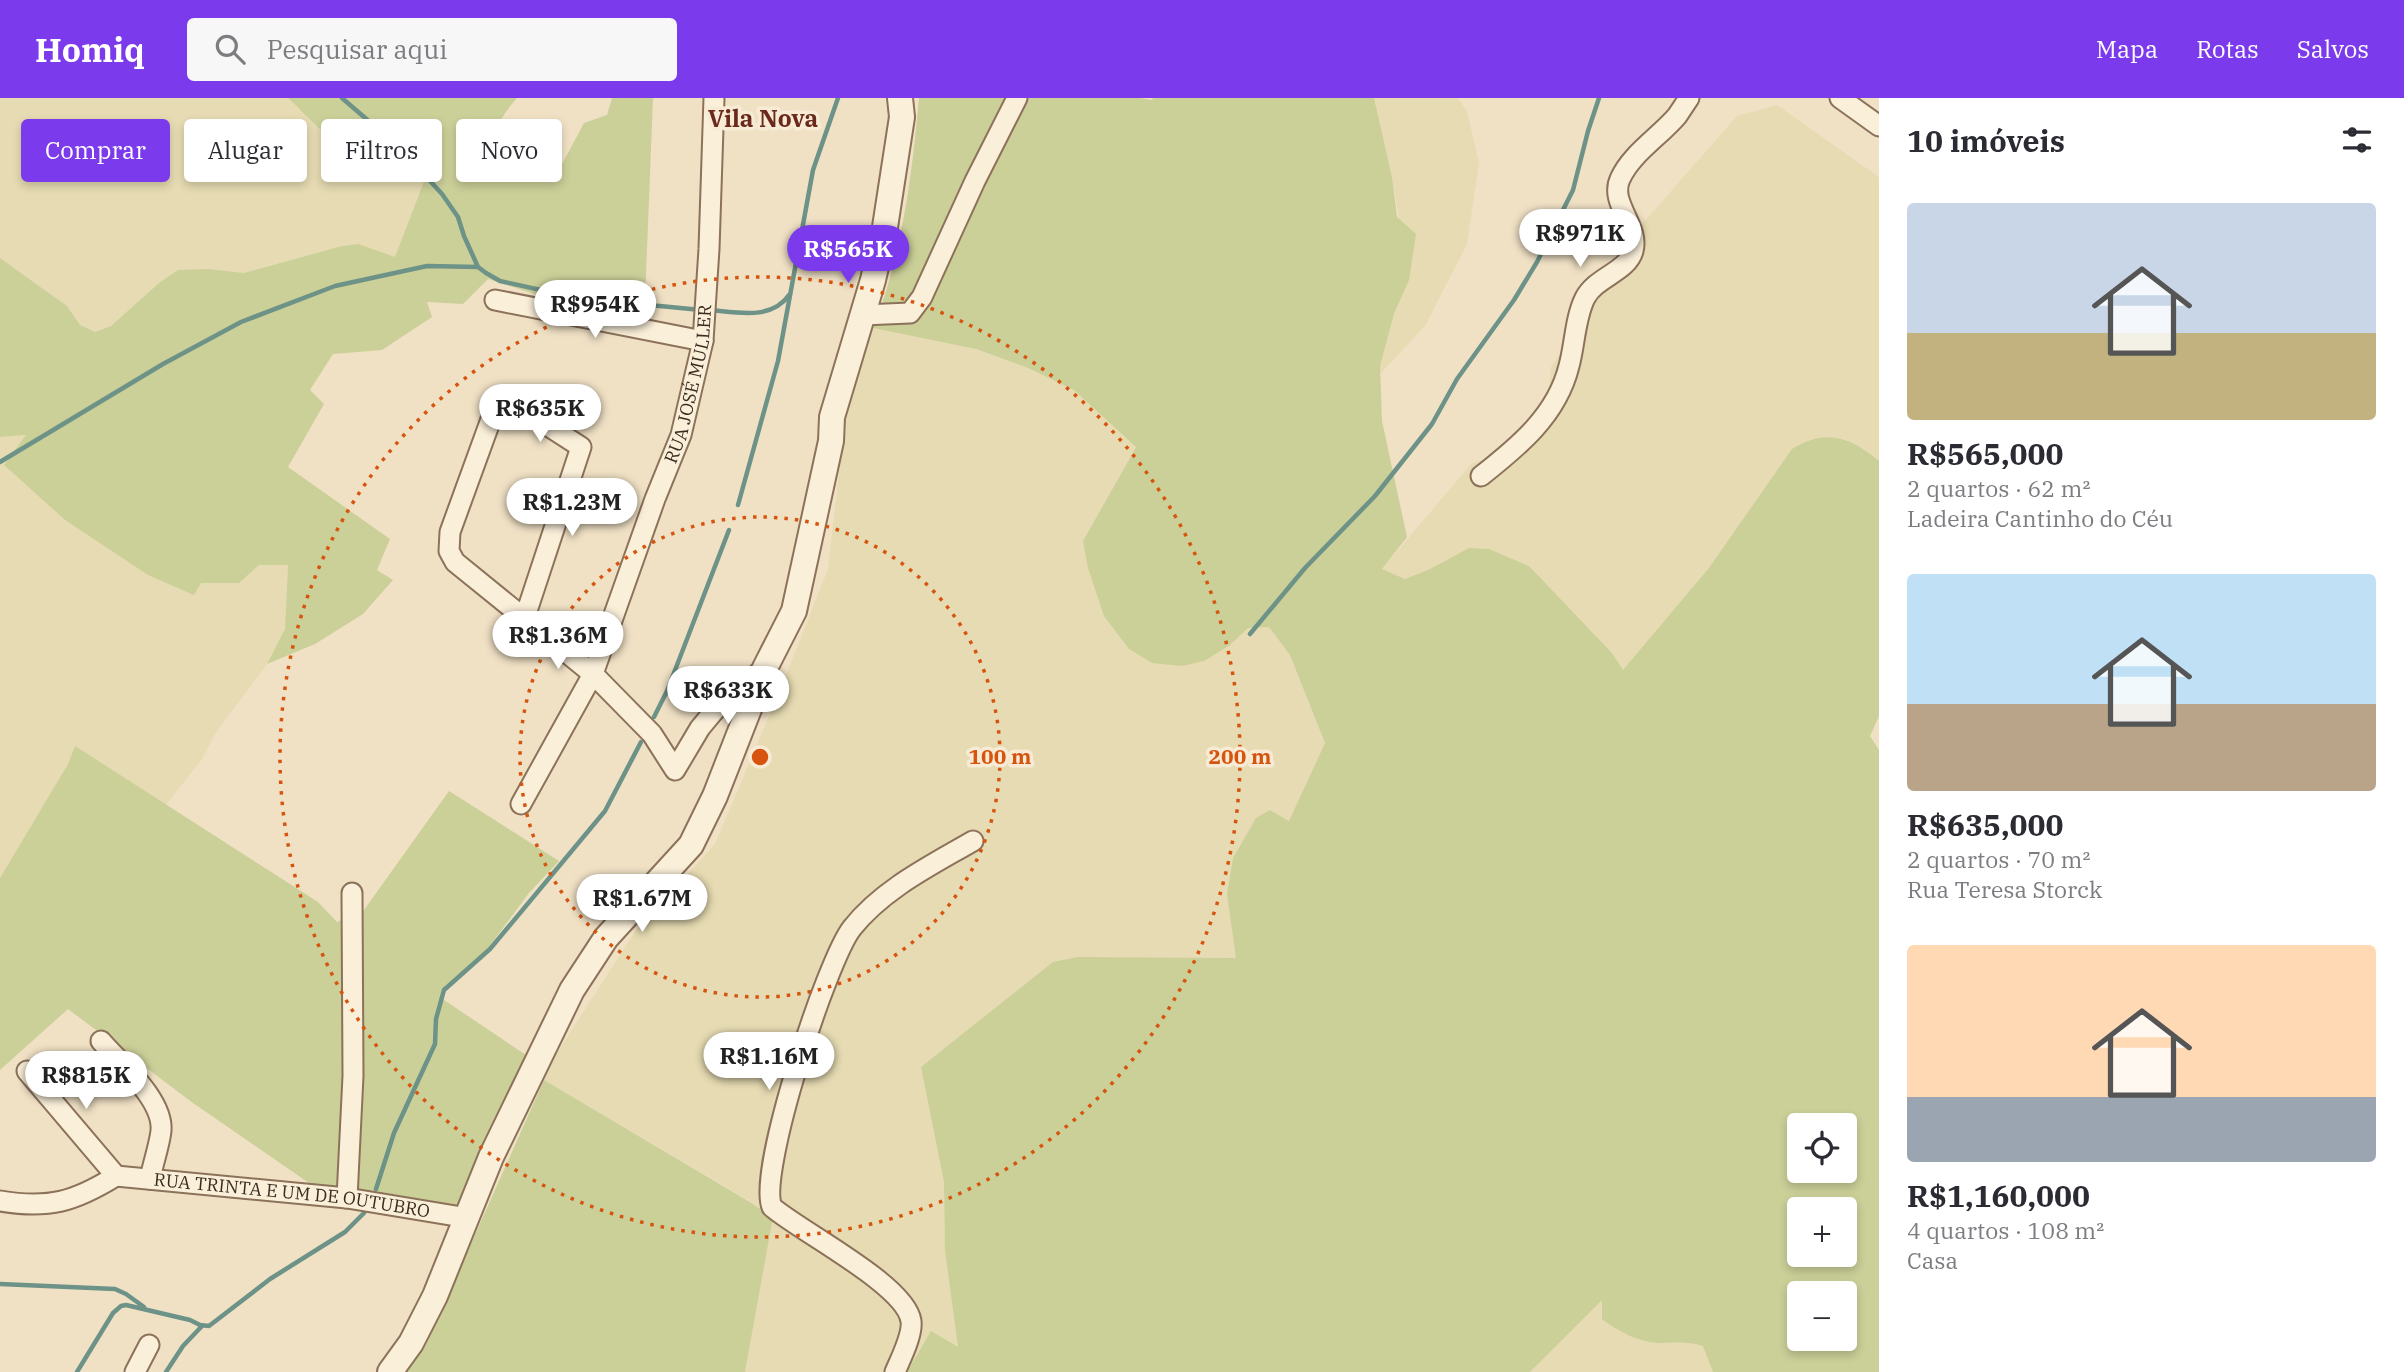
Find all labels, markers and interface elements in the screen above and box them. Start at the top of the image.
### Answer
search box [187,18,677,81]
text: Homiq [35,28,145,71]
icon: search [211,30,249,68]
text: Pesquisar aqui [267,32,447,66]
text: Mapa [2096,33,2158,65]
text: Rotas [2196,33,2259,65]
text: Salvos [2297,33,2369,65]
district label: Vila Nova [708,102,818,134]
chip: Comprar [21,119,170,182]
chip: Alugar [184,119,307,182]
chip: Filtros [321,119,442,182]
chip: Novo [456,119,562,182]
text: 10 imóveis [1907,121,2065,160]
icon: filters [2338,121,2376,159]
pin: R$971K [1523,209,1637,269]
text: R$971K [1535,217,1625,247]
pin: R$565K [791,226,905,285]
text: R$565K [803,233,893,263]
icon: home [2079,248,2205,374]
pin: R$954K [538,280,652,340]
text: R$954K [550,288,640,318]
street label: RUA JOSÉ MULLER [659,304,716,467]
pin: R$635K [483,384,597,444]
text: R$635K [495,392,585,422]
text: R$565,000 [1907,434,2063,473]
text: 2 quartos · 62 m² [1907,473,2090,503]
pin: R$1.23M [507,478,637,538]
text: R$1.23M [522,486,622,516]
text: Ladeira Cantinho do Céu [1907,503,2173,533]
pin: R$1.36M [493,612,623,671]
text: R$1.36M [508,619,608,649]
icon: home [2079,619,2205,745]
pin: R$633K [671,666,785,726]
text: R$633K [683,674,773,704]
text: 100 m [968,742,1032,770]
text: 200 m [1208,742,1272,770]
centre of rings [748,745,772,769]
text: R$635,000 [1907,805,2063,844]
text: 2 quartos · 70 m² [1907,844,2090,874]
pin: R$1.67M [577,874,707,934]
text: Rua Teresa Storck [1907,874,2103,904]
text: R$1.67M [592,882,692,912]
icon: home [2079,990,2205,1116]
pin: R$1.16M [704,1032,834,1092]
text: R$1.16M [719,1040,819,1070]
pin: R$815K [29,1052,143,1111]
text: R$815K [41,1059,131,1089]
map controls [1787,1113,1857,1351]
button: locate [1787,1113,1857,1183]
street label: RUA TRINTA E UM DE OUTUBRO [153,1168,432,1223]
text: R$1,160,000 [1907,1176,2090,1215]
button: + [1787,1197,1857,1267]
text: 4 quartos · 108 m² [1907,1215,2104,1245]
text: Casa [1907,1245,1958,1275]
button: − [1787,1281,1857,1351]

